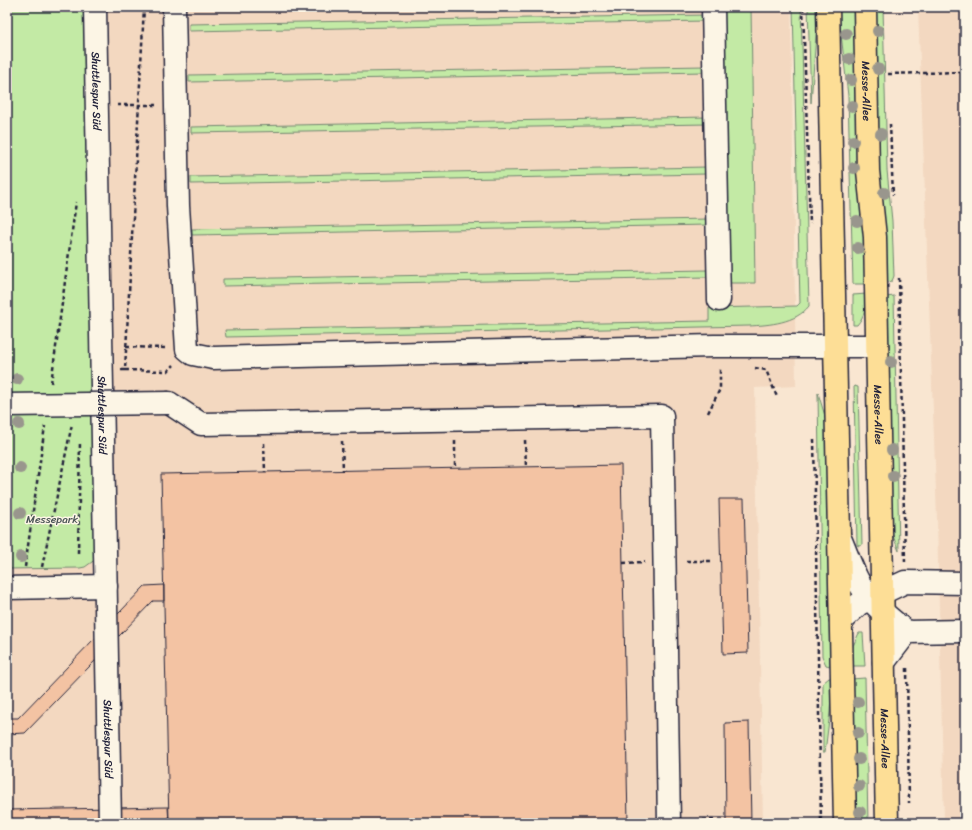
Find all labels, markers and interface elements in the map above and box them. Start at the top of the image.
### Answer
street label: Shuttlespur Süd [86,51,106,132]
street label: Messe-Allee [856,61,876,122]
street label: Shuttlespur Süd [92,375,112,456]
street label: Messe-Allee [868,384,888,445]
park label: Messepark [26,510,78,529]
street label: Shuttlespur Süd [98,699,118,780]
street label: Messe-Allee [875,708,895,769]

